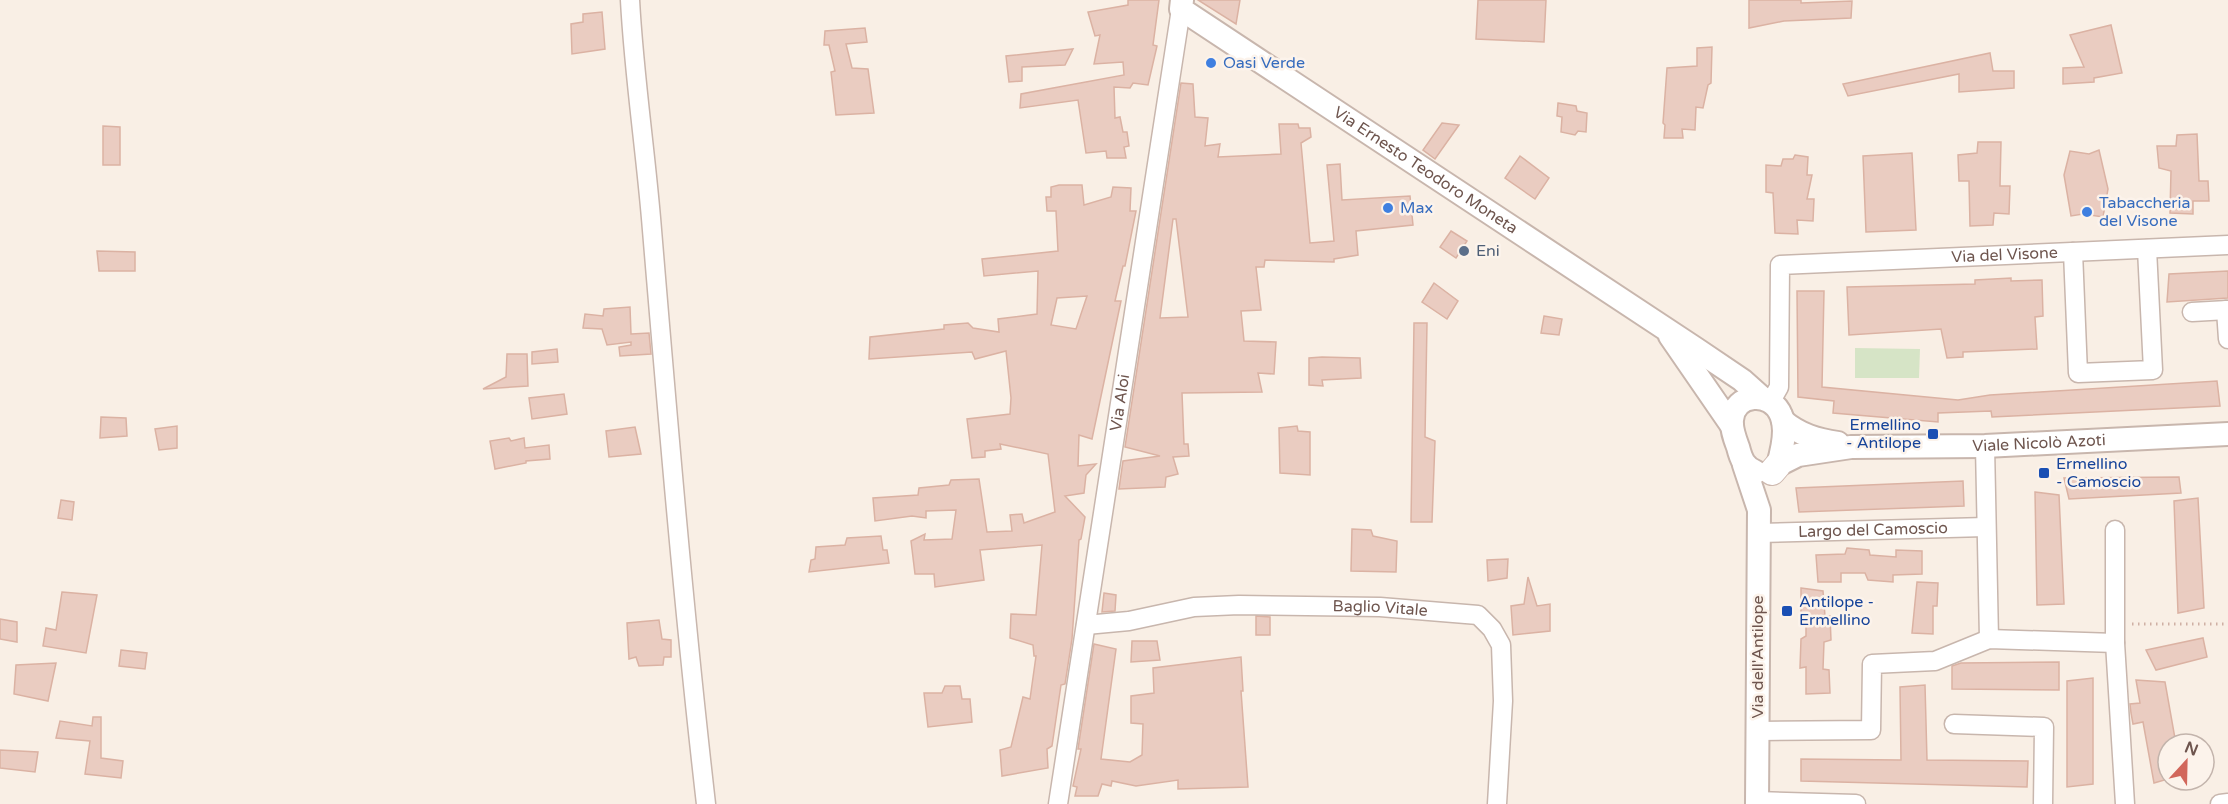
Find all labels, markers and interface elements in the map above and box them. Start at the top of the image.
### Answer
place label: Oasi Verde [1223,53,1305,73]
marker: Oasi Verde [1204,56,1218,70]
street label: Via Ernesto Teodoro Moneta [1330,102,1521,238]
place label: Tabaccheria del Visone [2099,193,2190,231]
place label: Max [1400,198,1433,218]
marker: Max [1381,201,1395,215]
marker: Tabaccheria del Visone [2080,205,2094,219]
place label: Eni [1476,241,1500,261]
street label: Via del Visone [1951,243,2058,267]
marker: Eni [1457,244,1471,258]
street label: Via Aloi [1106,373,1134,433]
place label: Ermellino - Antilope [1846,415,1921,453]
marker: Ermellino - Antilope [1926,427,1940,441]
street label: Viale Nicolò Azoti [1972,430,2106,456]
place label: Ermellino - Camoscio [2056,454,2141,492]
marker: Ermellino - Camoscio [2037,466,2051,480]
street label: Largo del Camoscio [1798,518,1948,542]
place label: Antilope - Ermellino [1799,592,1874,630]
street label: Via dell'Antilope [1748,595,1768,719]
street label: Baglio Vitale [1333,596,1429,621]
marker: Antilope - Ermellino [1780,604,1794,618]
north arrow [2156,732,2216,792]
text: N [2182,737,2201,761]

